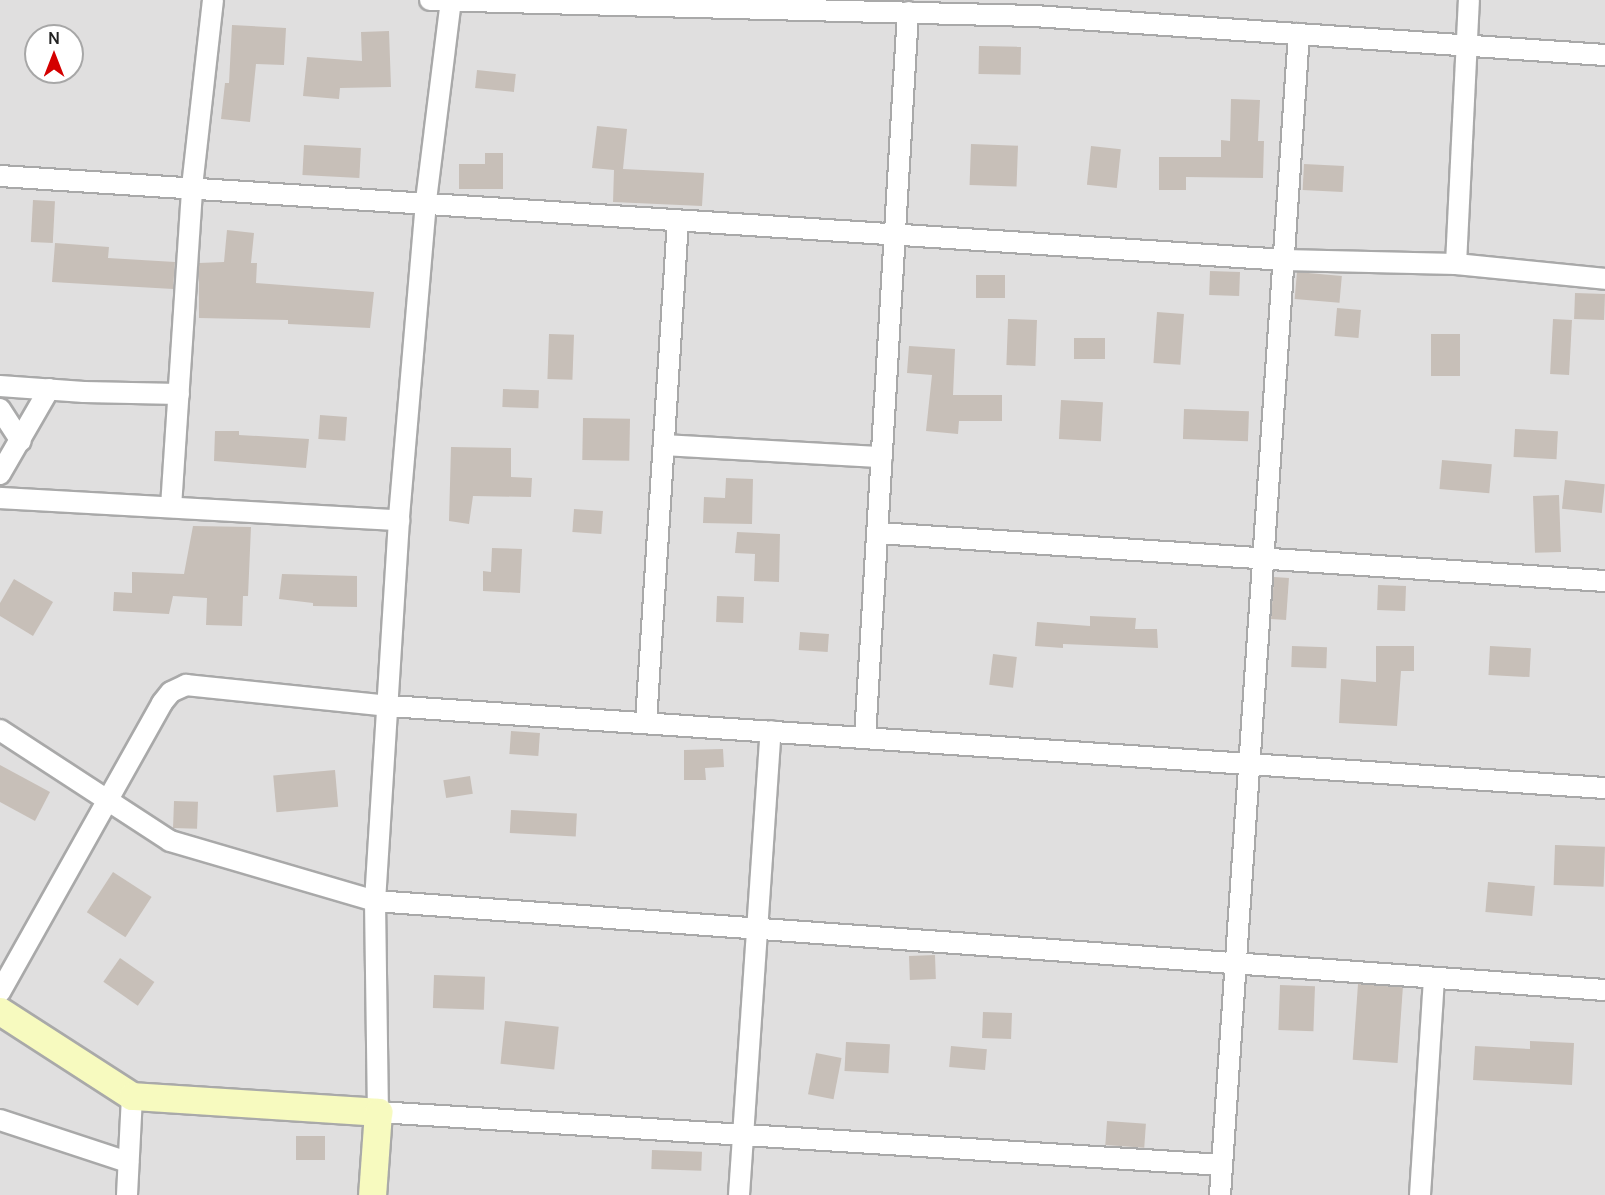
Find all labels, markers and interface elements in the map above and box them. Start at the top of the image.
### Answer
north arrow [24,24,84,84]
text: N [48,27,60,49]

